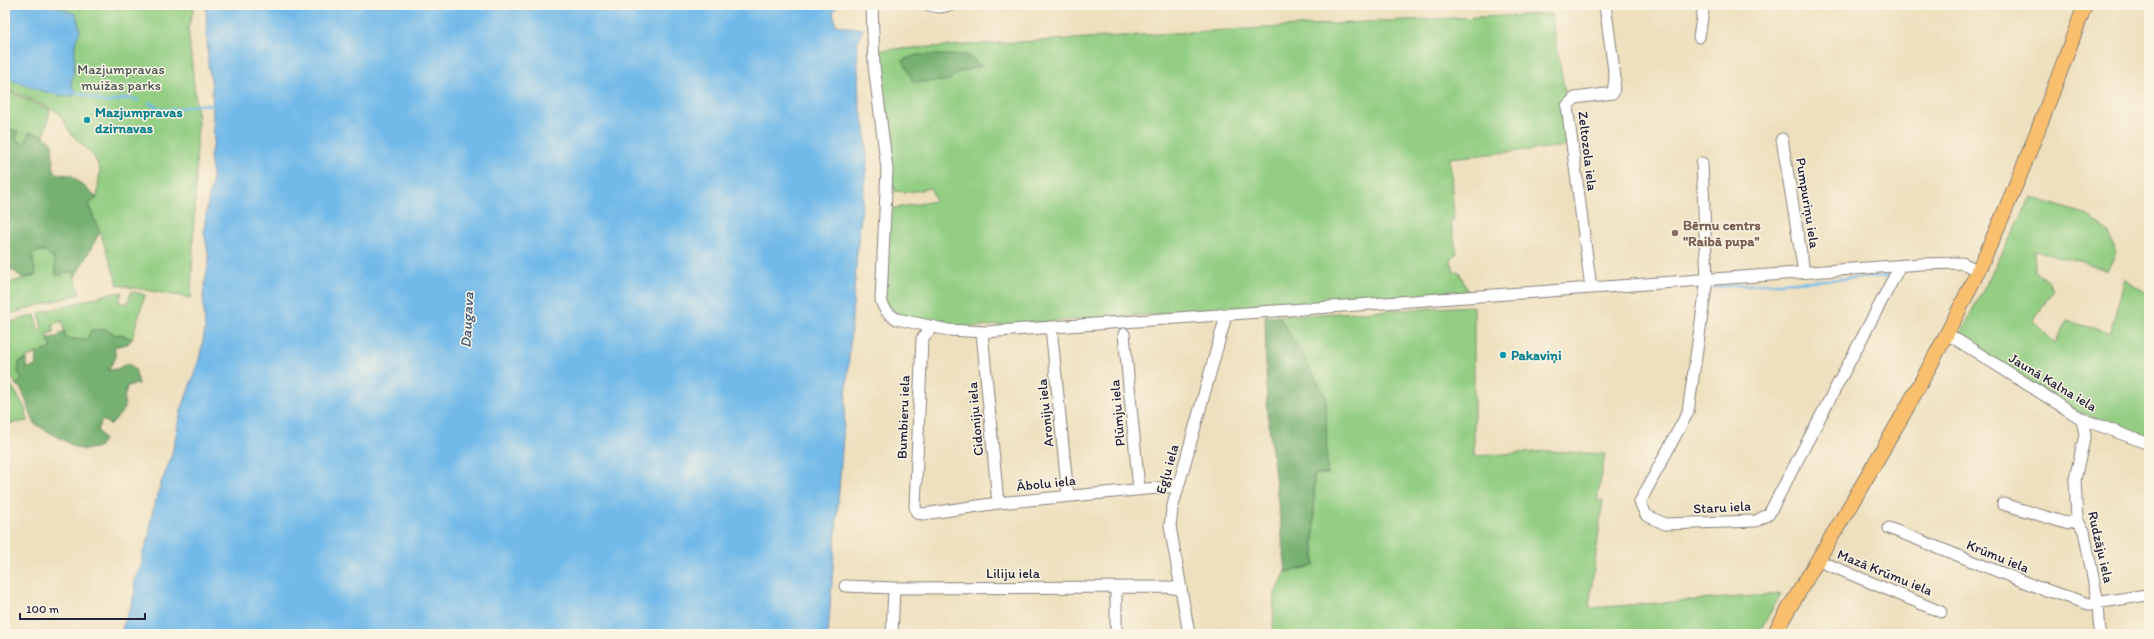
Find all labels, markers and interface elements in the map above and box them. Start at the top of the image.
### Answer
park label: Mazjumpravas muižas parks [77,61,165,94]
place label: Mazjumpravas dzirnavas [95,104,183,137]
street label: Zeltozola iela [1574,110,1601,193]
marker: Mazjumpravas dzirnavas [82,115,92,125]
street label: Pumpuriņu iela [1792,157,1823,250]
place label: Bērnu centrs "Raibā pupa" [1683,217,1761,250]
marker: Bērnu centrs "Raibā pupa" [1670,228,1680,238]
water label: Daugava [457,291,477,349]
place label: Pakaviņi [1511,347,1562,364]
street label: Jaunā Kalna iela [2006,349,2100,416]
marker: Pakaviņi [1498,350,1508,360]
street label: Bumbieru iela [894,374,913,459]
street label: Aroniju iela [1033,377,1058,448]
street label: Plūmju iela [1106,378,1129,447]
street label: Cidoniju iela [964,380,987,457]
street label: Egļu iela [1152,441,1183,496]
street label: Ābolu iela [1016,472,1077,495]
street label: Staru iela [1693,497,1751,517]
street label: Rudzāju iela [2084,510,2117,585]
street label: Krūmu iela [1964,536,2032,577]
street label: Mazā Krūmu iela [1835,546,1936,600]
street label: Liliju iela [986,565,1041,582]
scale bar [20,595,145,621]
text: 100 m [26,602,59,616]

